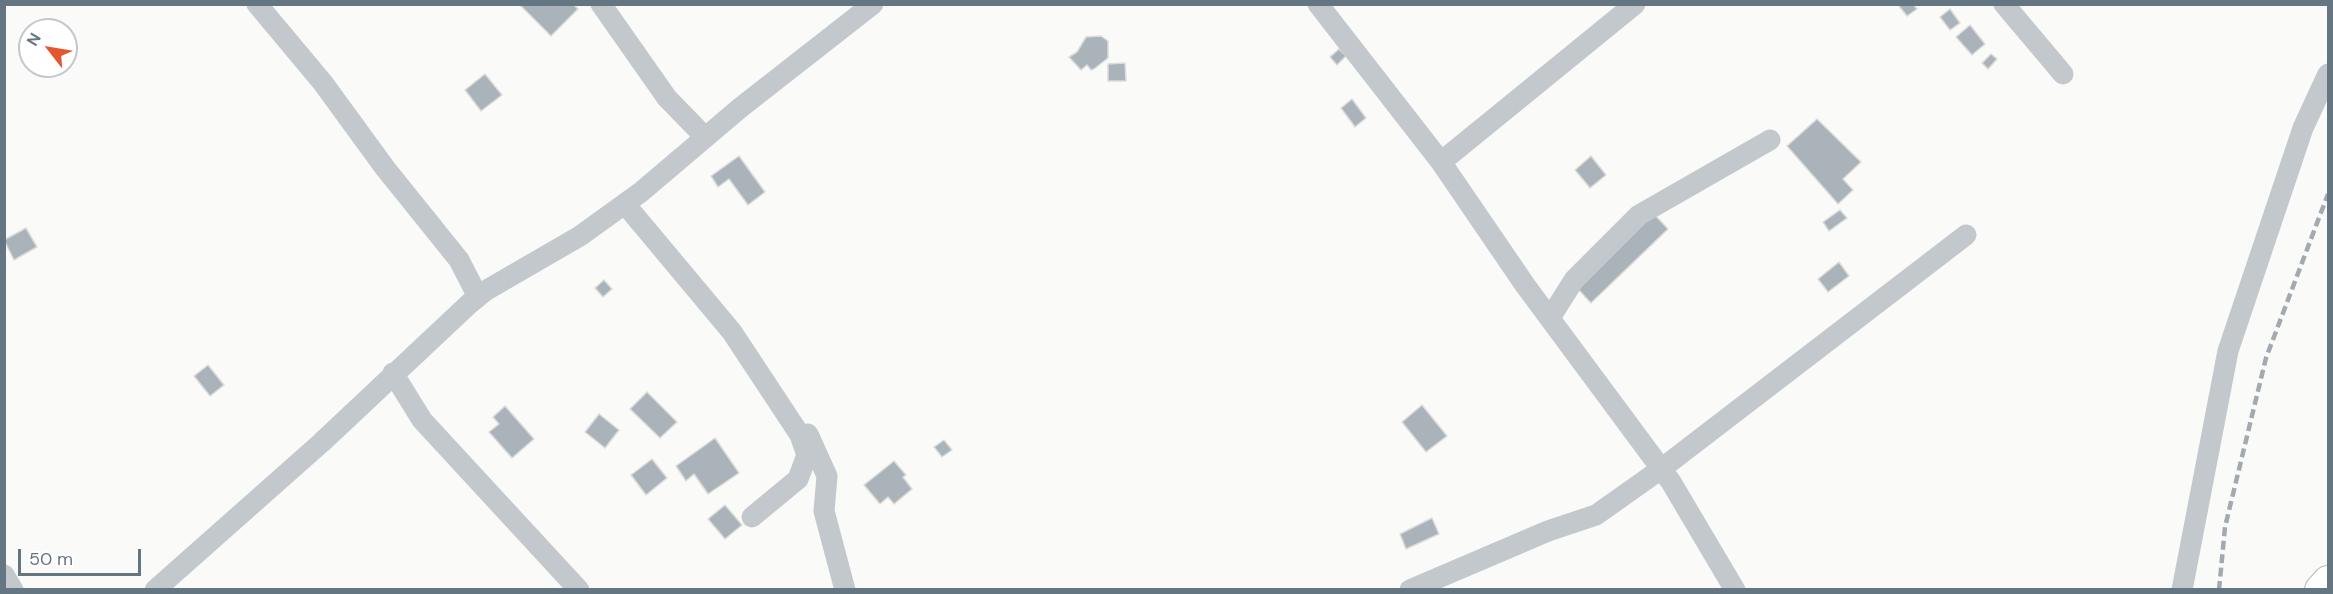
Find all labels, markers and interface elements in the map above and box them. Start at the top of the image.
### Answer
north arrow [18,18,78,78]
text: N [22,29,46,50]
scale bar [21,537,144,575]
text: 50 m [29,547,73,571]

